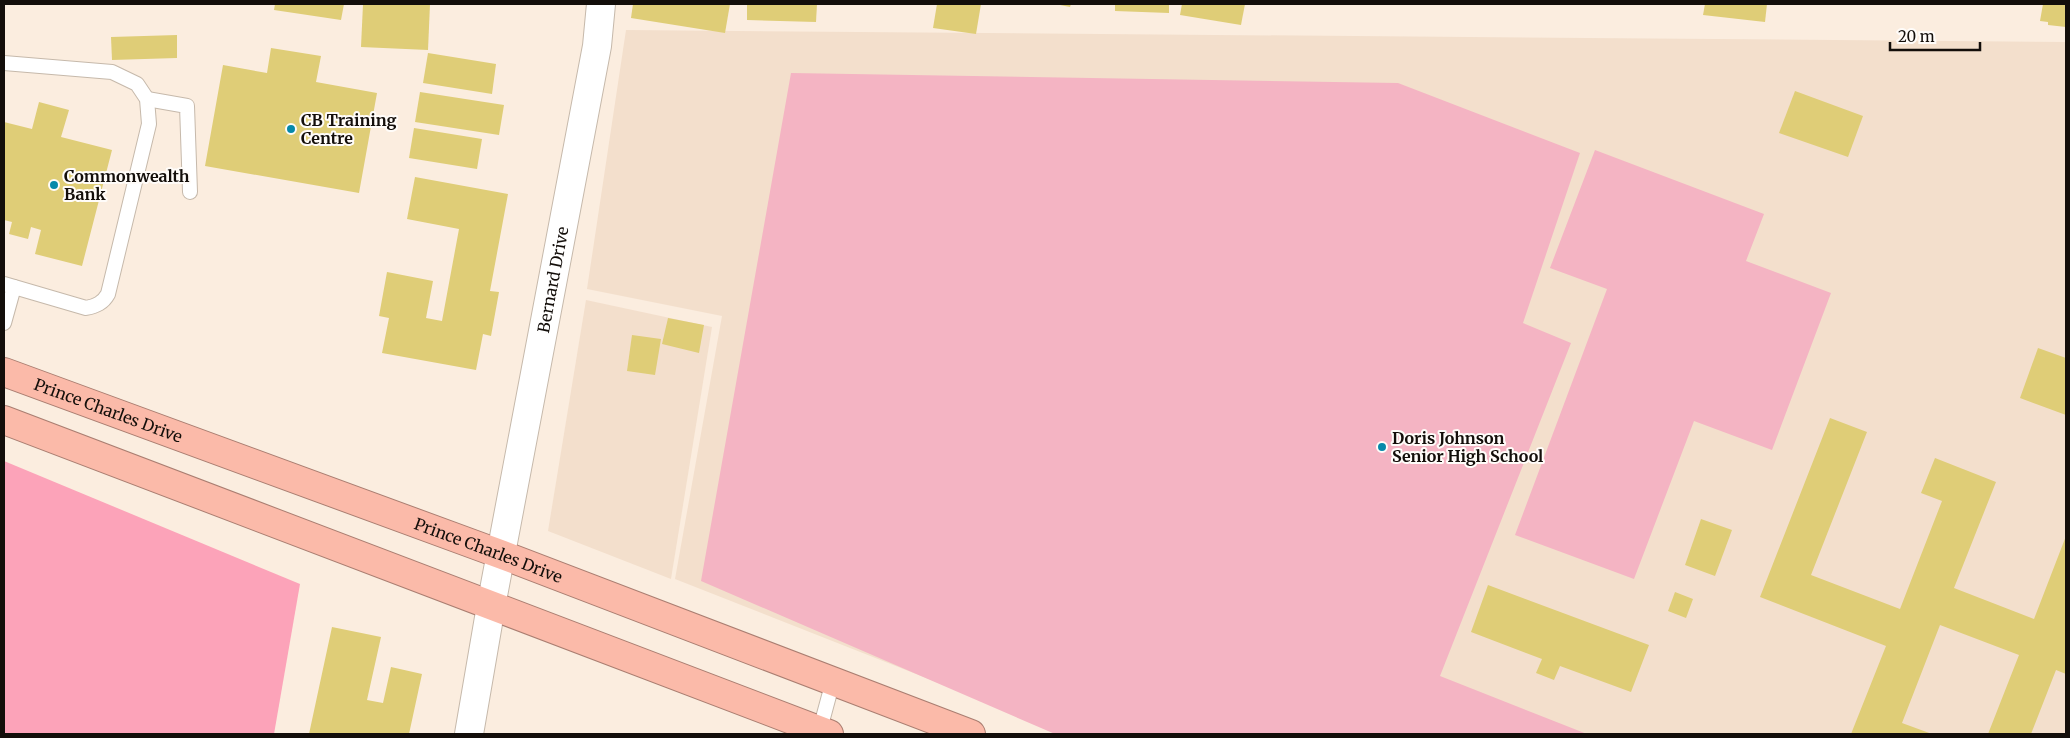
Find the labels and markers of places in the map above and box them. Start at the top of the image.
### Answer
place label: CB Training Centre [301,110,396,148]
marker: CB Training Centre [285,123,297,135]
place label: Commonwealth Bank [64,166,190,204]
marker: Commonwealth Bank [48,179,60,191]
place label: Doris Johnson Senior High School [1392,428,1543,466]
marker: Doris Johnson Senior High School [1376,441,1388,453]

